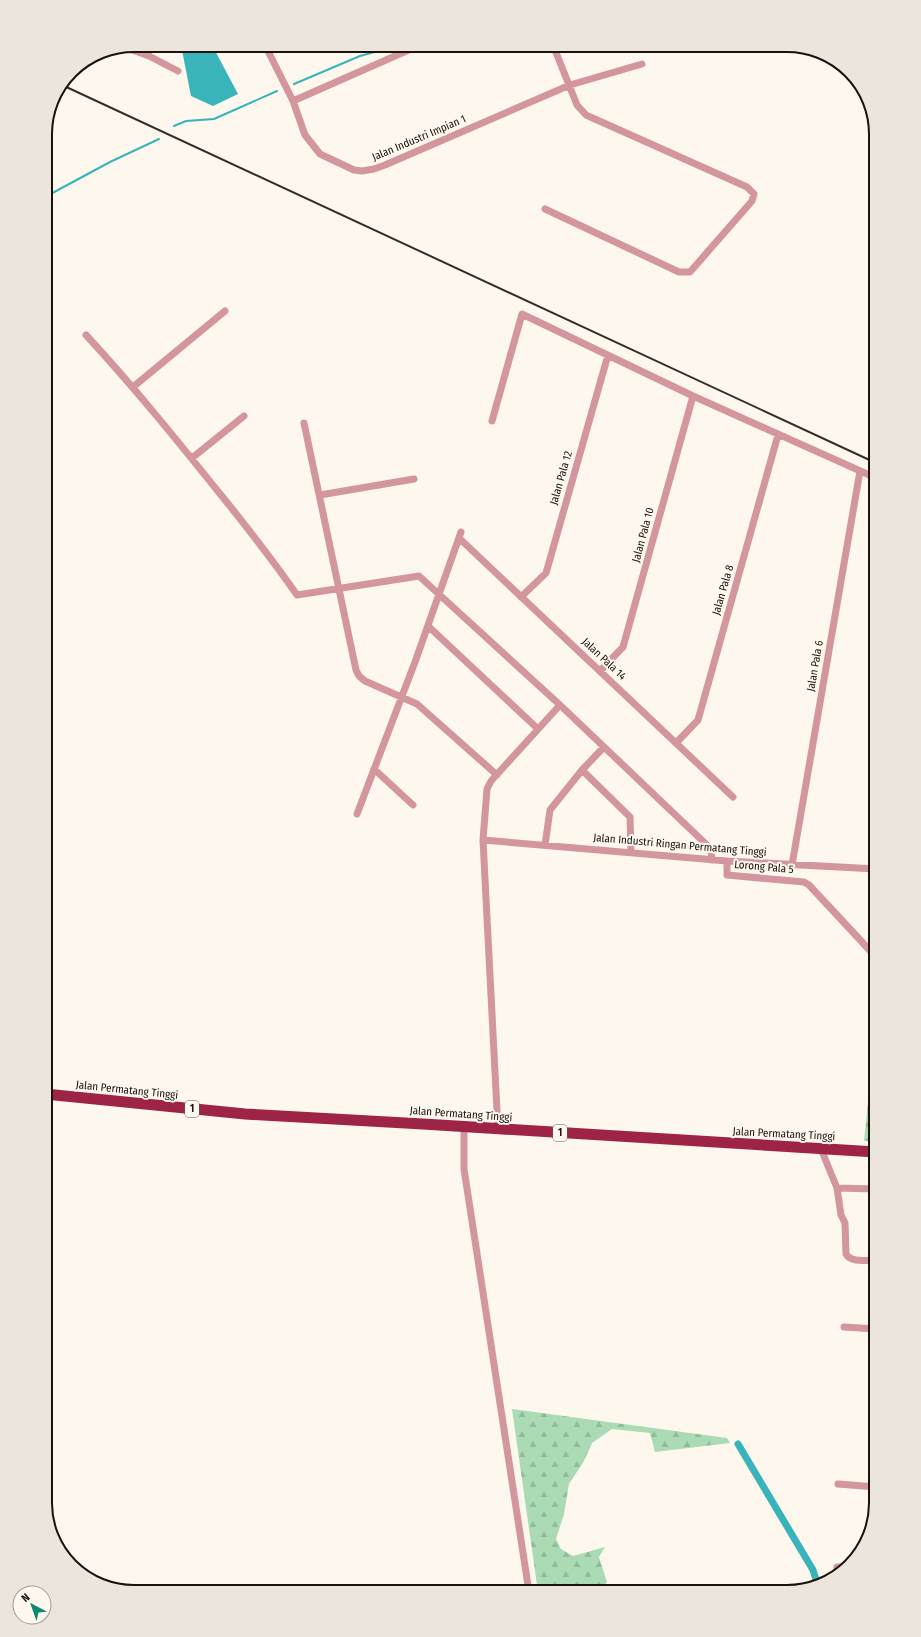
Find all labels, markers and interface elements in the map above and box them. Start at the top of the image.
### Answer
street label: Jalan Industri Impian 1 [370,112,468,164]
street label: Jalan Pala 12 [547,449,575,506]
street label: Jalan Pala 10 [629,506,657,564]
street label: Jalan Pala 8 [710,563,737,617]
street label: Jalan Pala 14 [579,635,629,683]
street label: Jalan Pala 6 [804,639,826,693]
street label: Jalan Industri Ringan Permatang Tinggi [593,831,767,859]
street label: Lorong Pala 5 [734,858,794,876]
street label: Jalan Permatang Tinggi [75,1078,179,1102]
road number: 1 [185,1101,199,1117]
street label: Jalan Permatang Tinggi [409,1104,513,1124]
road number: 1 [553,1125,567,1141]
street label: Jalan Permatang Tinggi [732,1125,836,1143]
north arrow [12,1585,52,1625]
text: N [19,1591,33,1605]

